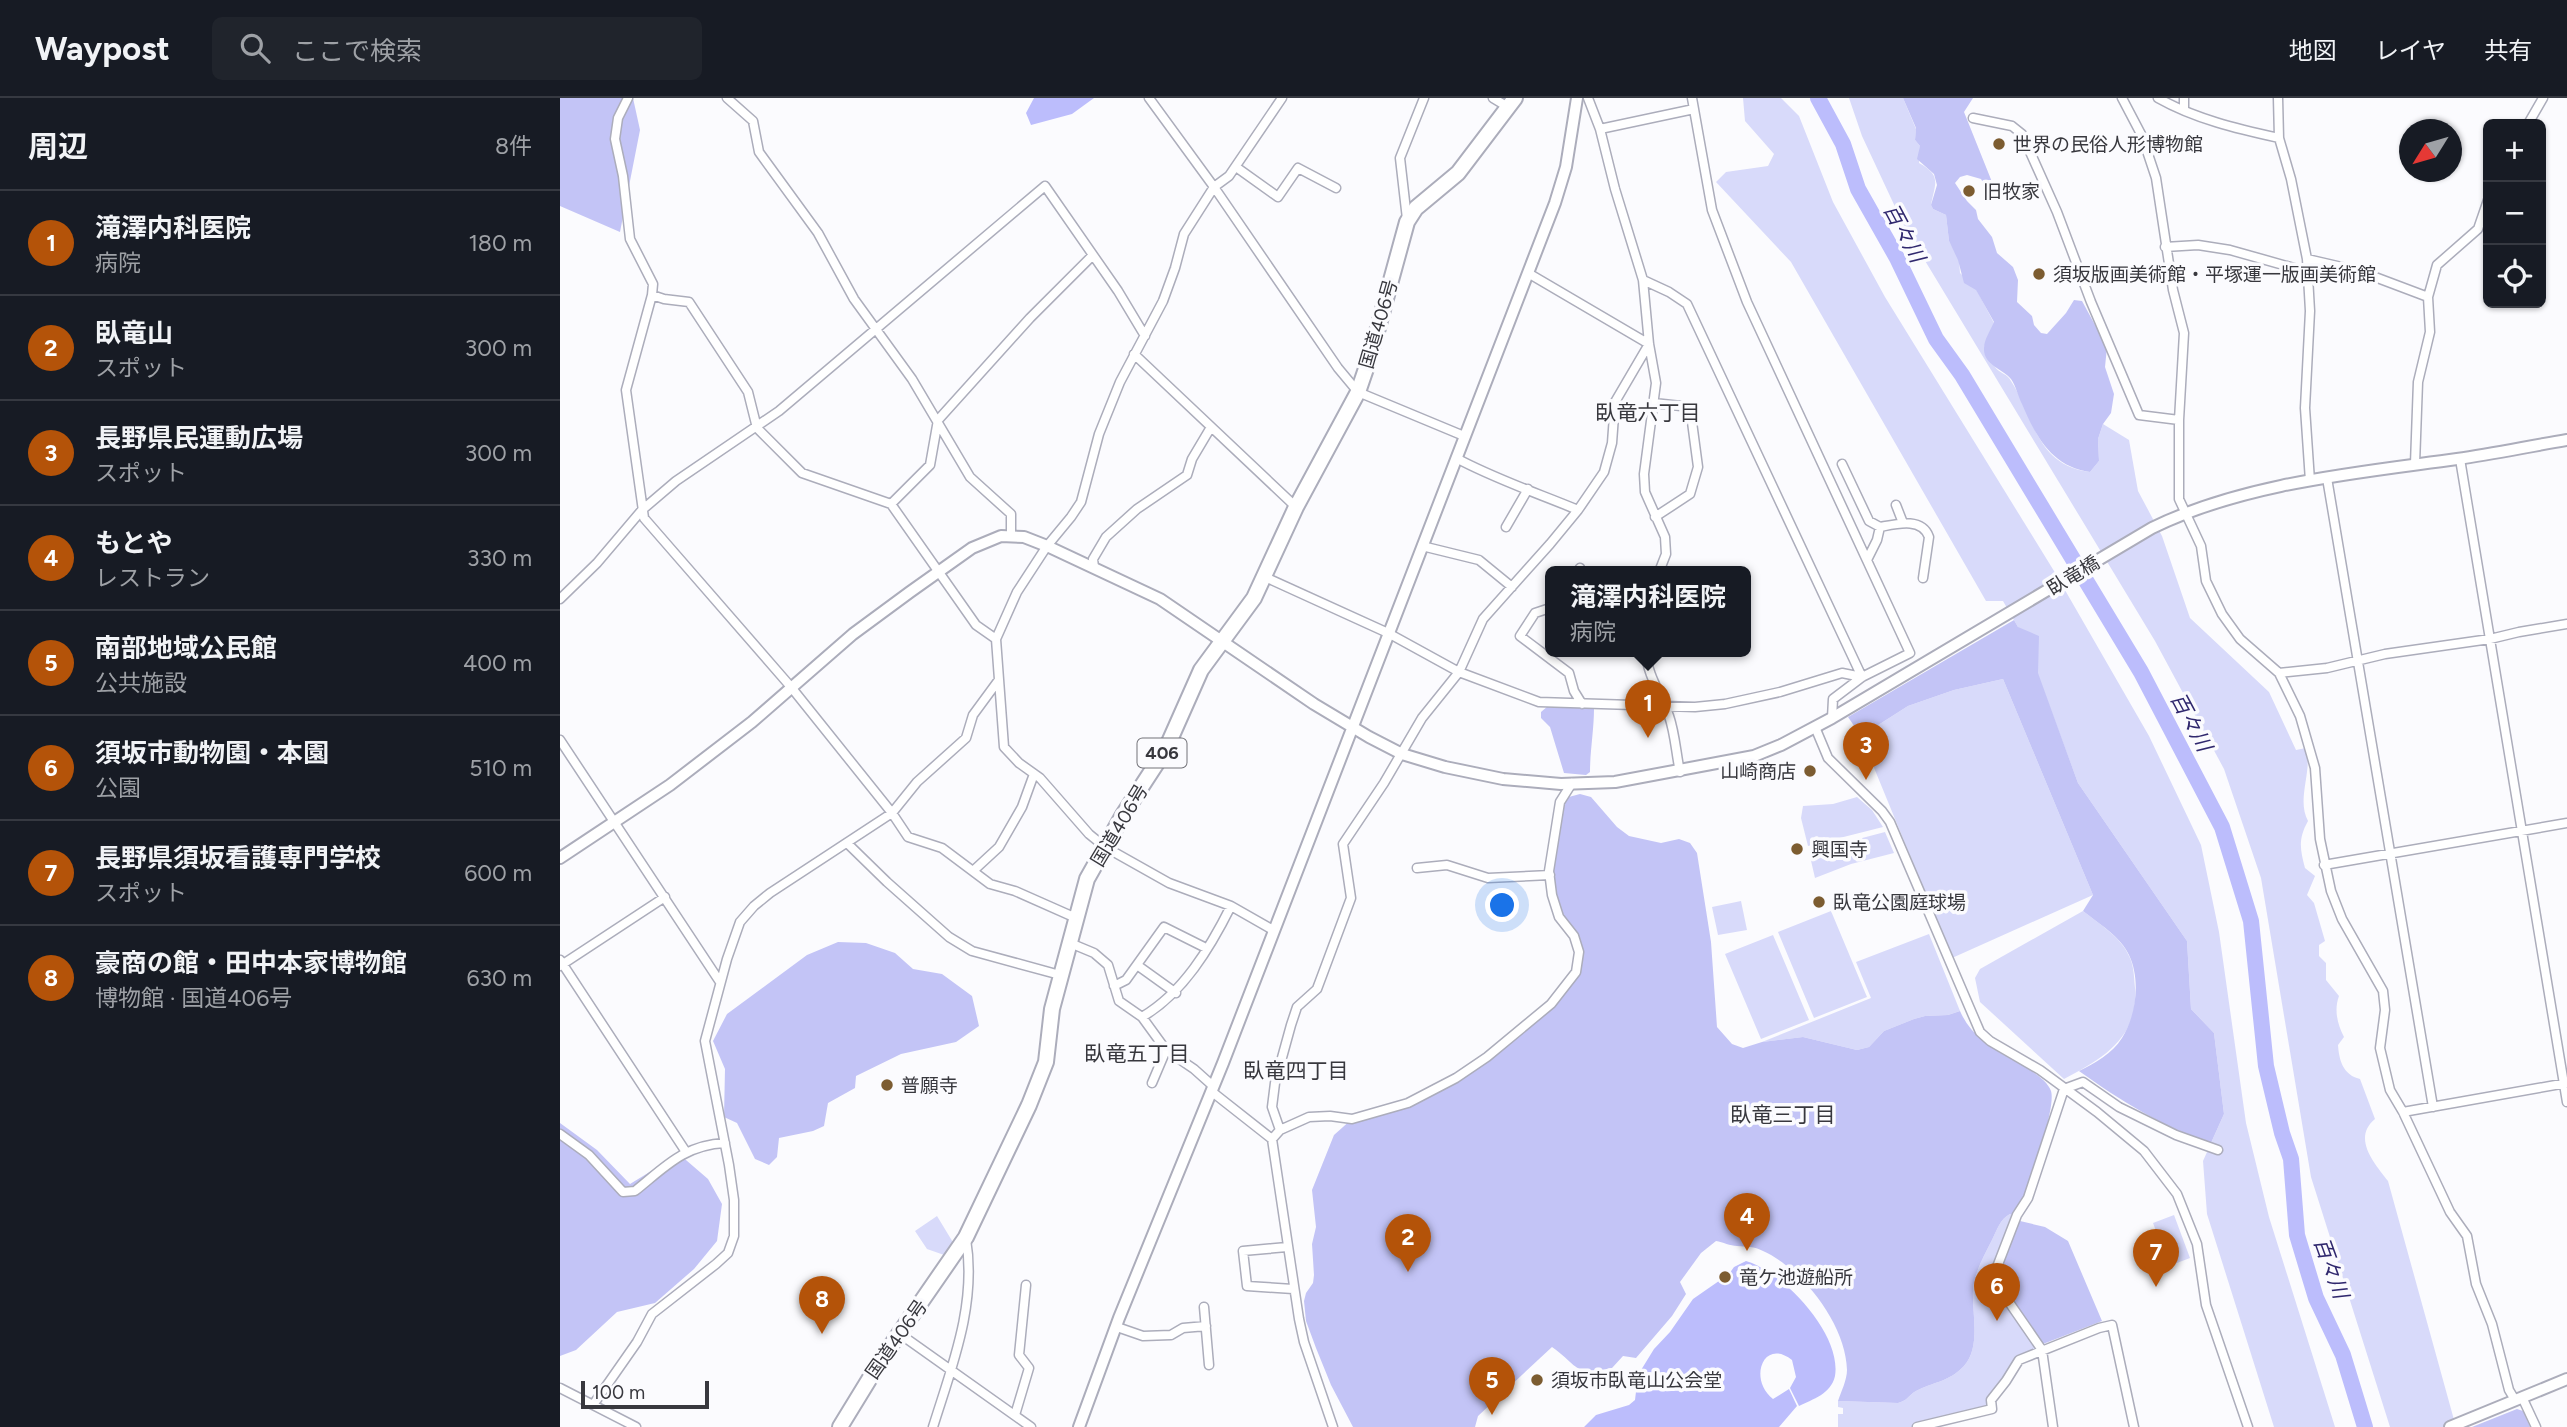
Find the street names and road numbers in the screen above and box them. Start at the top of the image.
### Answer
street label: 国道406号 [1355,277,1402,371]
street label: 臥竜橋 [2043,551,2104,600]
road number: 406 [1138,738,1186,768]
street label: 国道406号 [1086,780,1153,870]
street label: 国道406号 [861,1295,932,1383]

